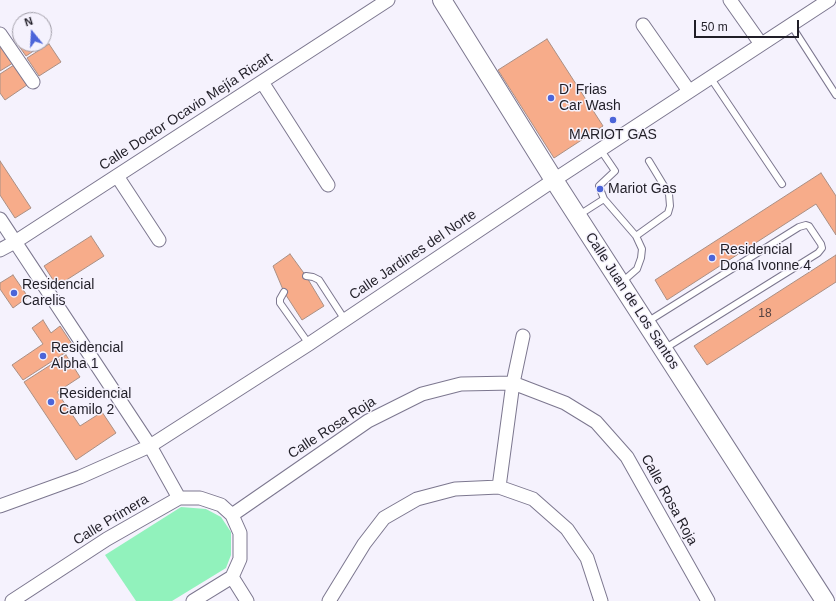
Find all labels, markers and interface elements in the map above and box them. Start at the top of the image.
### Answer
north arrow [12,12,52,52]
scale bar [696,12,801,38]
text: N [23,15,34,28]
text: 50 m [701,20,728,34]
street label: Calle Doctor Ocavio Mejía Ricart [96,50,276,174]
place label: D' Frias Car Wash [559,82,621,114]
marker: D' Frias Car Wash [546,93,556,103]
marker: MARIOT GAS [608,115,618,125]
place label: MARIOT GAS [569,127,657,143]
place label: Mariot Gas [608,181,676,197]
marker: Mariot Gas [595,184,605,194]
street label: Calle Jardines del Norte [346,206,480,304]
street label: Calle Juan de Los Santos [582,230,682,372]
place label: Residencial Dona Ivonne 4 [720,242,811,274]
marker: Residencial Dona Ivonne 4 [707,253,717,263]
place label: Residencial Carelis [22,277,94,310]
marker: Residencial Carelis [9,288,19,298]
house number: 18 [758,307,772,321]
place label: Residencial Alpha 1 [51,340,123,372]
marker: Residencial Alpha 1 [38,351,48,361]
place label: Residencial Camilo 2 [59,386,131,418]
street label: Calle Rosa Roja [285,393,379,463]
marker: Residencial Camilo 2 [46,397,56,407]
street label: Calle Rosa Roja [637,452,701,548]
street label: Calle Primera [70,491,152,549]

